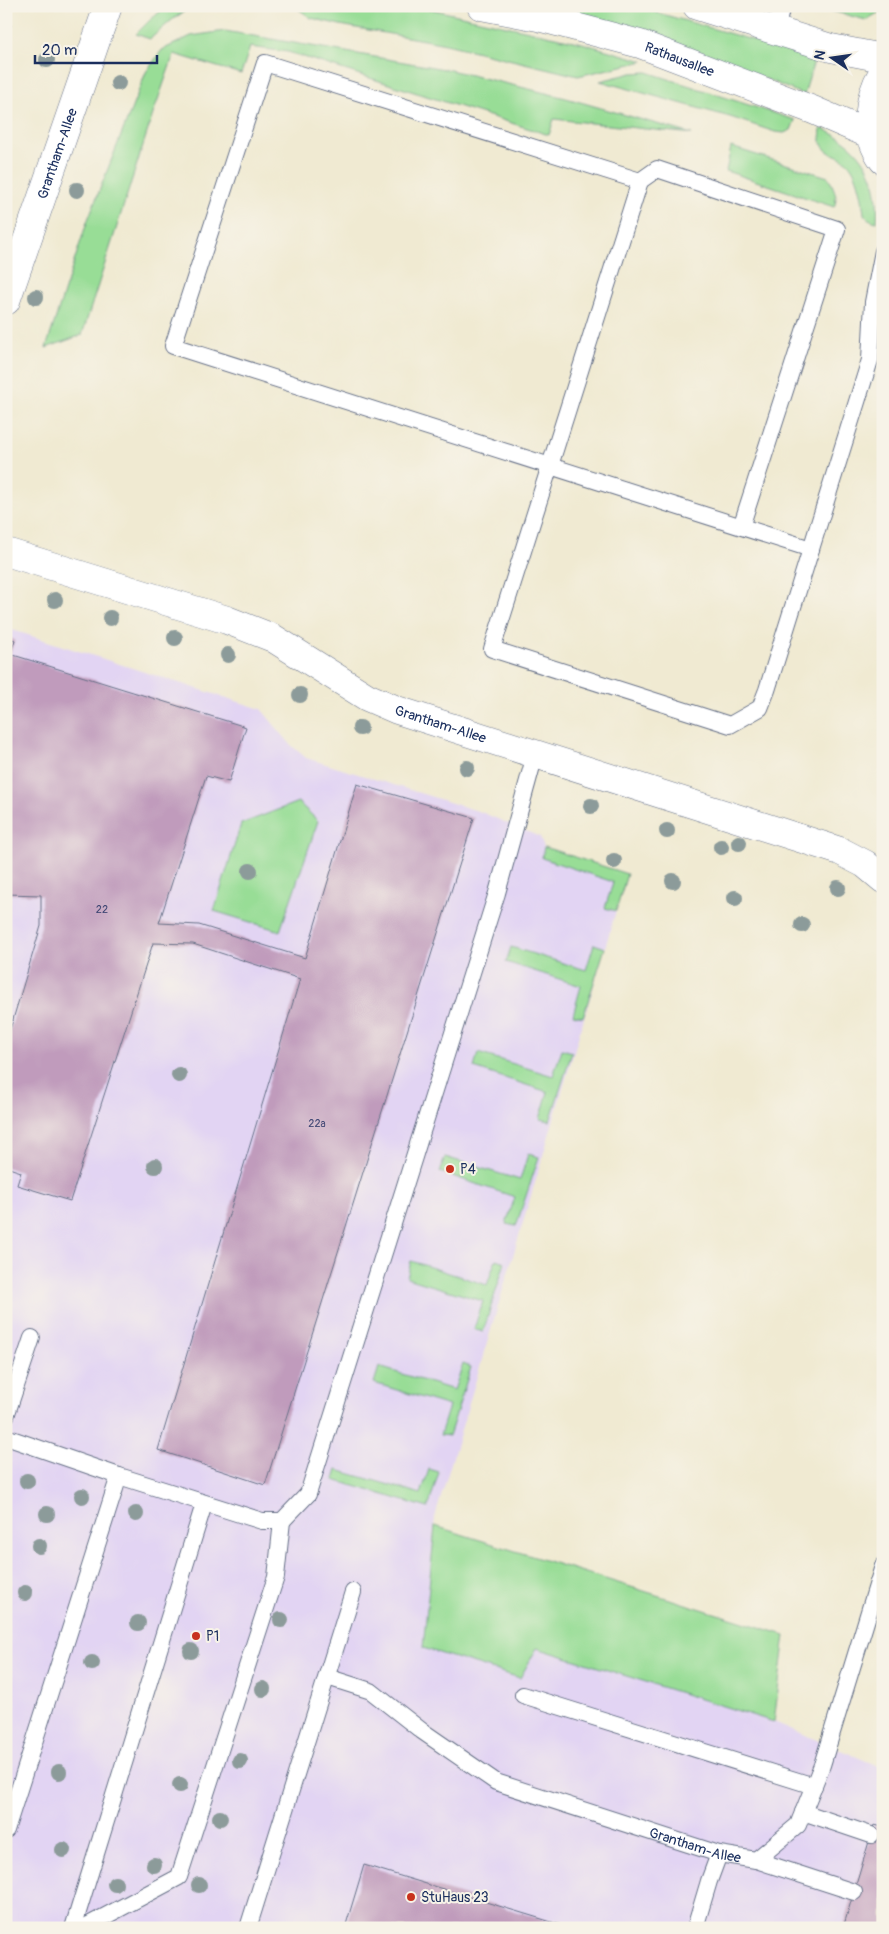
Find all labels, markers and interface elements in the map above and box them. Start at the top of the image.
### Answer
scale bar [35,32,158,64]
north arrow [806,32,856,82]
street label: Rathausallee [642,39,717,81]
text: 20 m [42,41,77,60]
text: N [810,49,829,62]
street label: Grantham-Allee [34,106,81,201]
street label: Grantham-Allee [393,702,488,747]
house number: 22 [96,903,108,916]
house number: 22a [308,1117,326,1130]
place label: P4 [460,1161,476,1178]
marker: P4 [444,1163,456,1175]
place label: P1 [206,1628,219,1645]
marker: P1 [190,1630,202,1642]
street label: Grantham-Allee [647,1824,742,1866]
place label: StuHaus 23 [421,1889,489,1906]
marker: StuHaus 23 [405,1891,417,1903]

